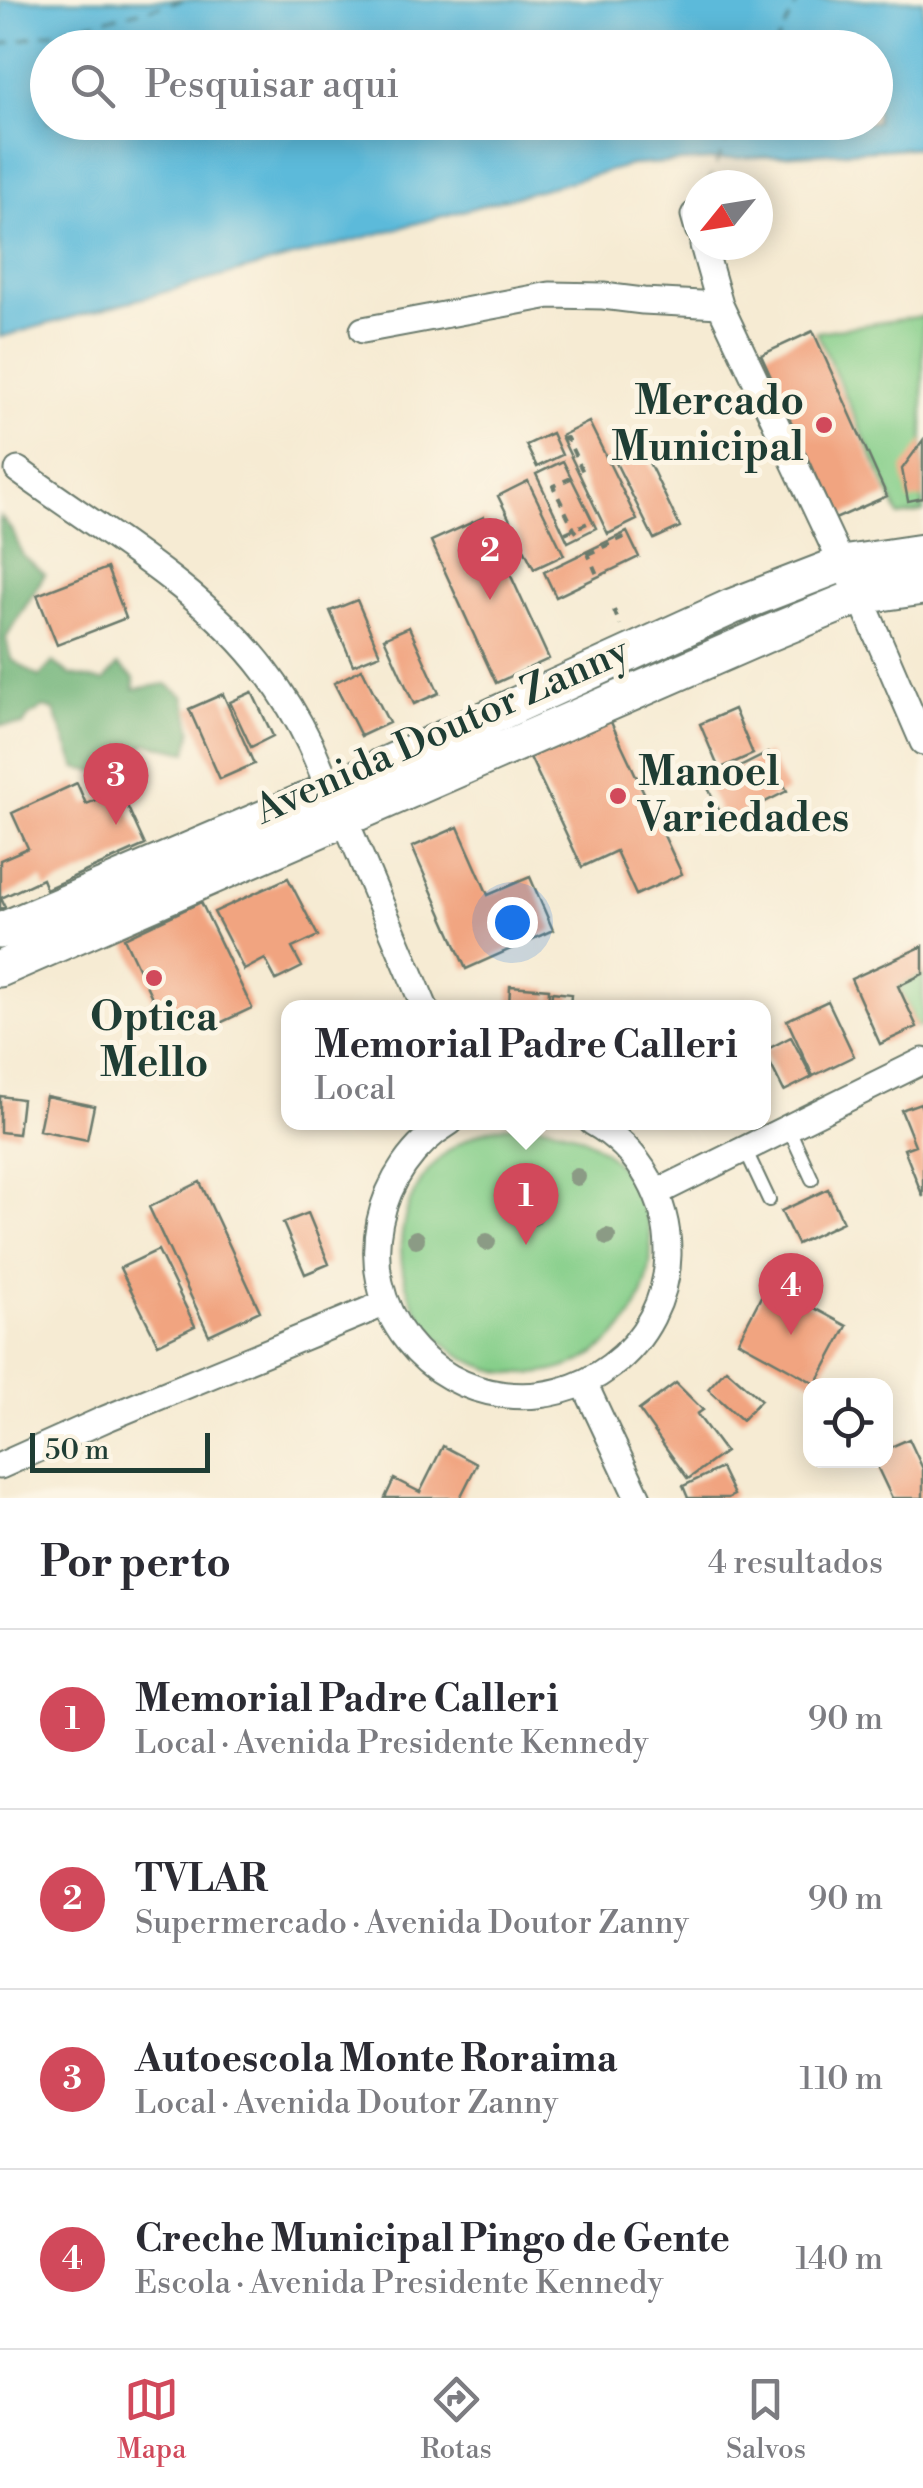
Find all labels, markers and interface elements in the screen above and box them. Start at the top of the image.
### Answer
search box [30,30,893,140]
icon: search [65,58,120,113]
text: Pesquisar aqui [145,62,399,109]
north arrow [683,170,773,260]
place label: Mercado Municipal [611,377,804,473]
marker: Mercado Municipal [813,414,835,436]
pin: 2 [458,518,522,600]
street label: Avenida Doutor Zanny [246,626,638,837]
pin: 3 [84,742,148,825]
place label: Manoel Variedades [637,748,849,844]
marker: Manoel Variedades [607,785,629,807]
your location [487,897,538,948]
marker: Optica Mello [143,967,165,989]
place label: Optica Mello [90,993,218,1089]
popup [281,1000,771,1130]
text: Memorial Padre Calleri [314,1022,738,1069]
text: Local [314,1069,395,1109]
pin: 1 [494,1162,558,1245]
pin: 4 [758,1252,824,1335]
map controls [803,1378,893,1468]
button: locate [803,1378,893,1468]
scale bar [30,1428,210,1472]
text: 50 m [45,1433,109,1468]
text: Por perto [40,1537,231,1590]
text: 4 resultados [708,1543,883,1583]
text: Memorial Padre Calleri [135,1676,559,1723]
text: 1 [65,1699,80,1739]
text: 90 m [808,1699,883,1739]
text: Local · Avenida Presidente Kennedy [135,1723,648,1763]
text: TVLAR [135,1856,268,1903]
text: 2 [62,1879,83,1919]
text: 90 m [808,1879,883,1919]
text: Supermercado · Avenida Doutor Zanny [135,1903,689,1943]
text: Autoescola Monte Roraima [135,2036,617,2083]
text: 3 [63,2059,82,2099]
text: 110 m [800,2059,883,2099]
text: Local · Avenida Doutor Zanny [135,2083,558,2123]
text: Creche Municipal Pingo de Gente [135,2216,730,2263]
text: 4 [62,2239,83,2279]
text: 140 m [796,2239,883,2279]
text: Escola · Avenida Presidente Kennedy [135,2263,663,2303]
tab: Mapa [117,2372,186,2467]
tab: Rotas [420,2372,492,2467]
tab: Salvos [726,2372,806,2467]

